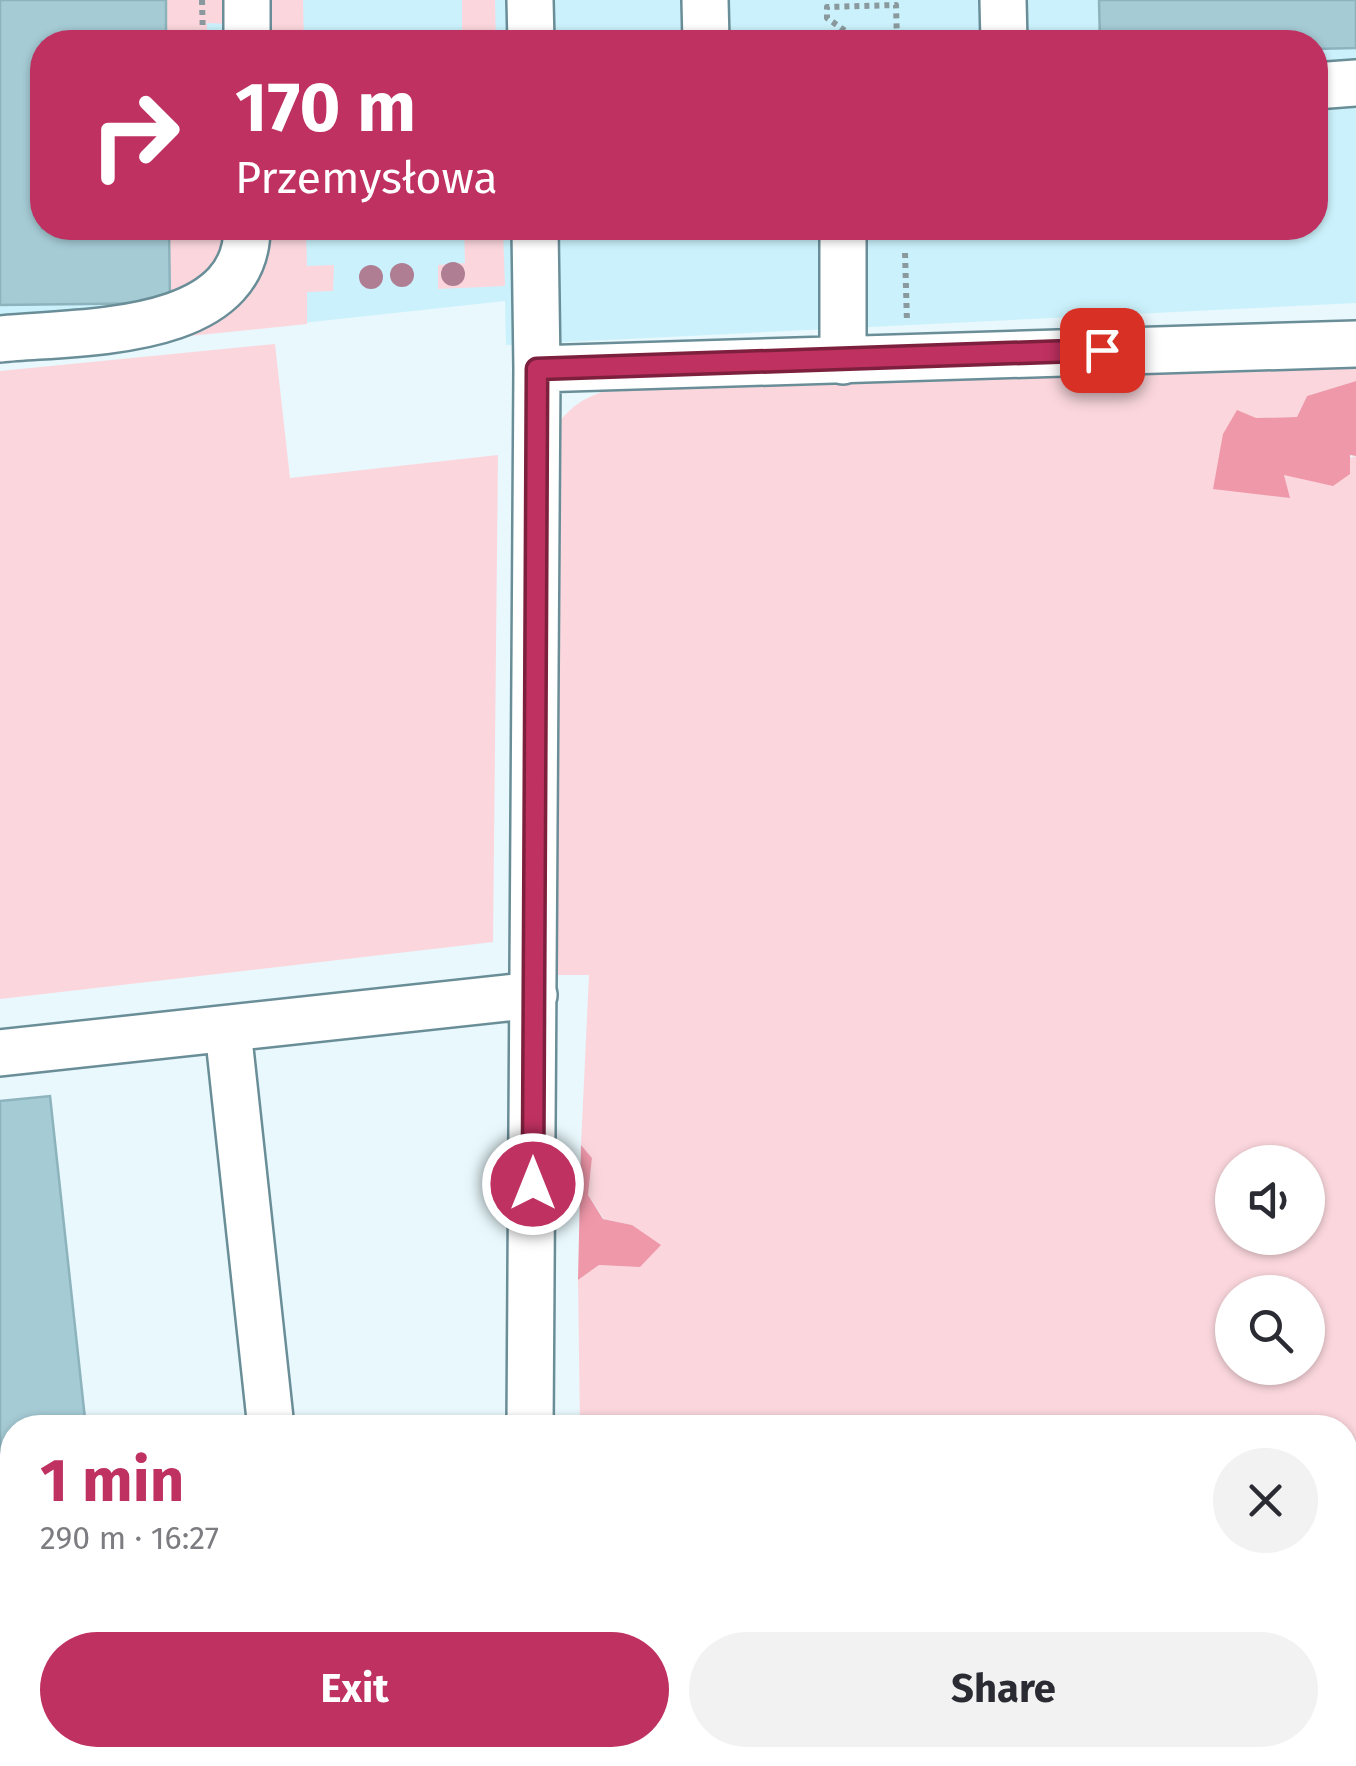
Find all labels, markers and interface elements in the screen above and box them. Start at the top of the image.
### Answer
text: 170 m [235,66,416,150]
icon: right [70,70,200,200]
text: Przemysłowa [235,151,498,205]
pin [1060,308,1145,393]
icon: arrive [1075,323,1130,378]
position arrow [481,1132,585,1236]
map controls [1215,1145,1325,1385]
button: sound [1215,1145,1325,1255]
button: search [1215,1275,1325,1385]
text: 1 min [40,1445,184,1517]
button: close [1213,1448,1318,1553]
text: 290 m · 16:27 [40,1519,219,1557]
button: Exit [40,1632,669,1747]
button: Share [689,1632,1318,1747]

